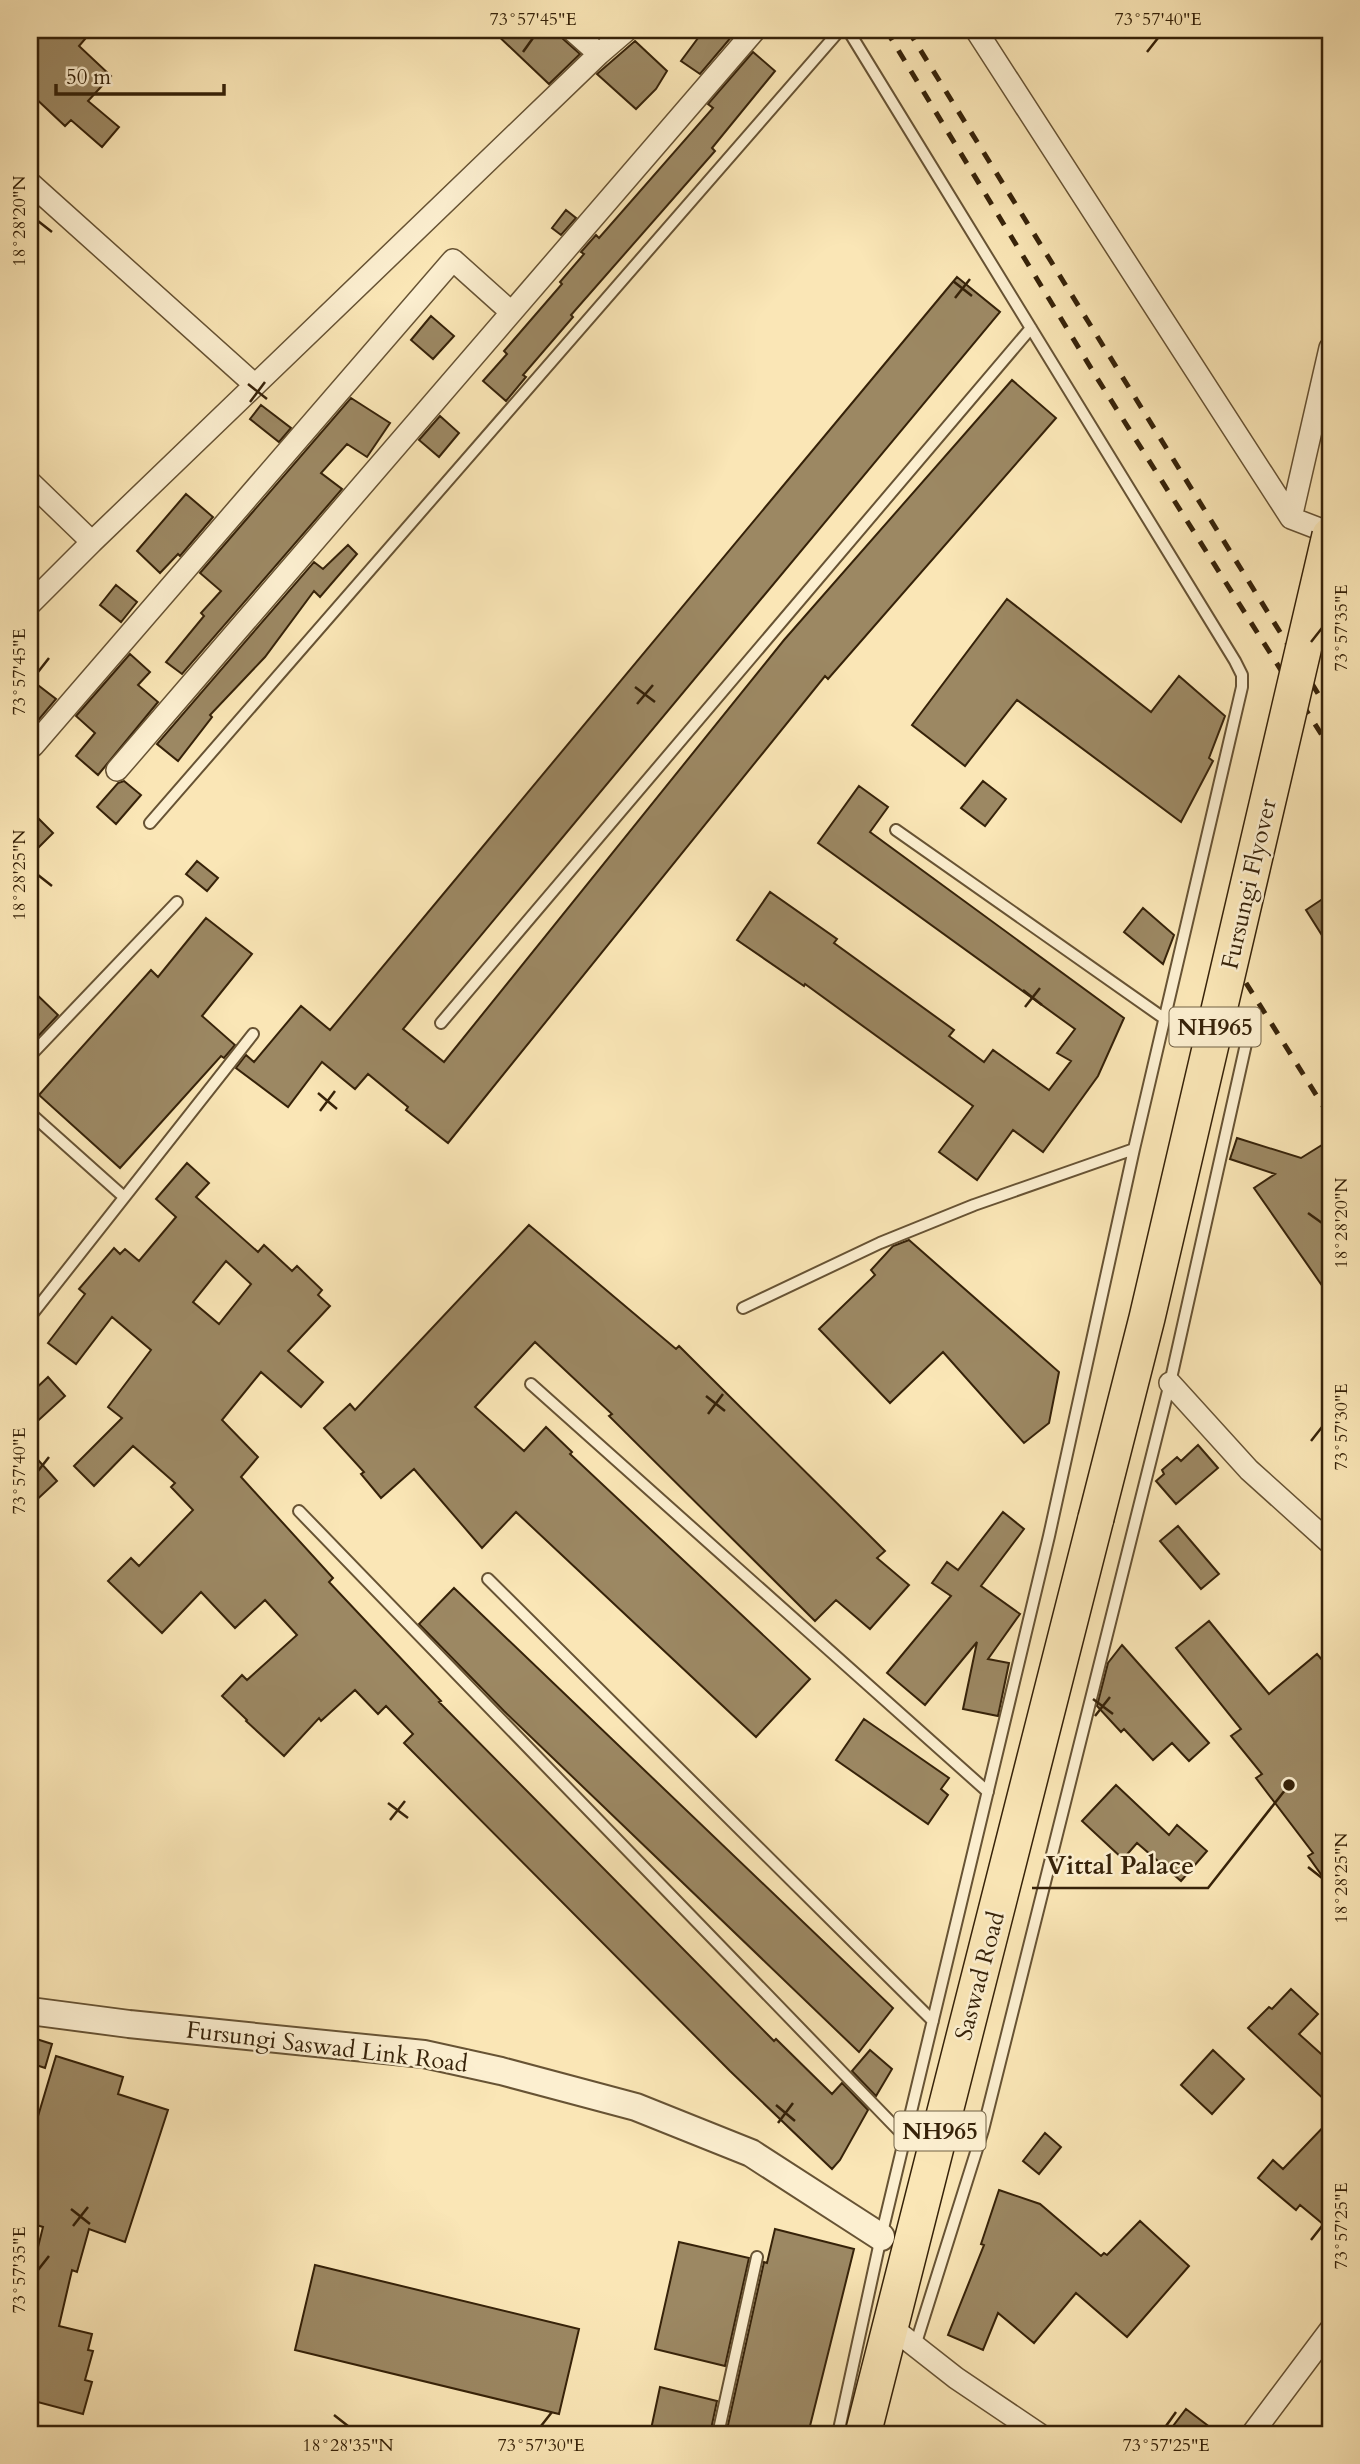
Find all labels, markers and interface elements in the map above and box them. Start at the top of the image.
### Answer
text: 73°57'45"E [489,7,577,32]
text: 73°57'40"E [1114,7,1202,32]
scale bar [56,52,224,96]
text: 50 m [66,63,111,92]
text: 18°28'20"N [7,175,32,267]
text: 73°57'35"E [1329,584,1354,672]
text: 73°57'45"E [7,628,32,716]
street label: Fursungi Flyover [1213,795,1285,973]
text: 18°28'25"N [7,829,32,921]
road number: NH965 [1170,1008,1260,1046]
text: 18°28'20"N [1329,1177,1354,1269]
text: 73°57'30"E [1329,1383,1354,1471]
text: 73°57'40"E [7,1427,32,1515]
text: 18°28'25"N [1329,1832,1354,1924]
callout: Vittal Palace [1032,1841,1208,1888]
text: Vittal Palace [1046,1848,1194,1883]
street label: Saswad Road [947,1908,1013,2044]
street label: Fursungi Saswad Link Road [184,2013,470,2081]
road number: NH965 [894,2112,986,2150]
text: 73°57'25"E [1329,2182,1354,2270]
text: 73°57'35"E [7,2226,32,2314]
text: 18°28'35"N [302,2433,394,2458]
text: 73°57'30"E [497,2433,585,2458]
text: 73°57'25"E [1122,2433,1210,2458]

